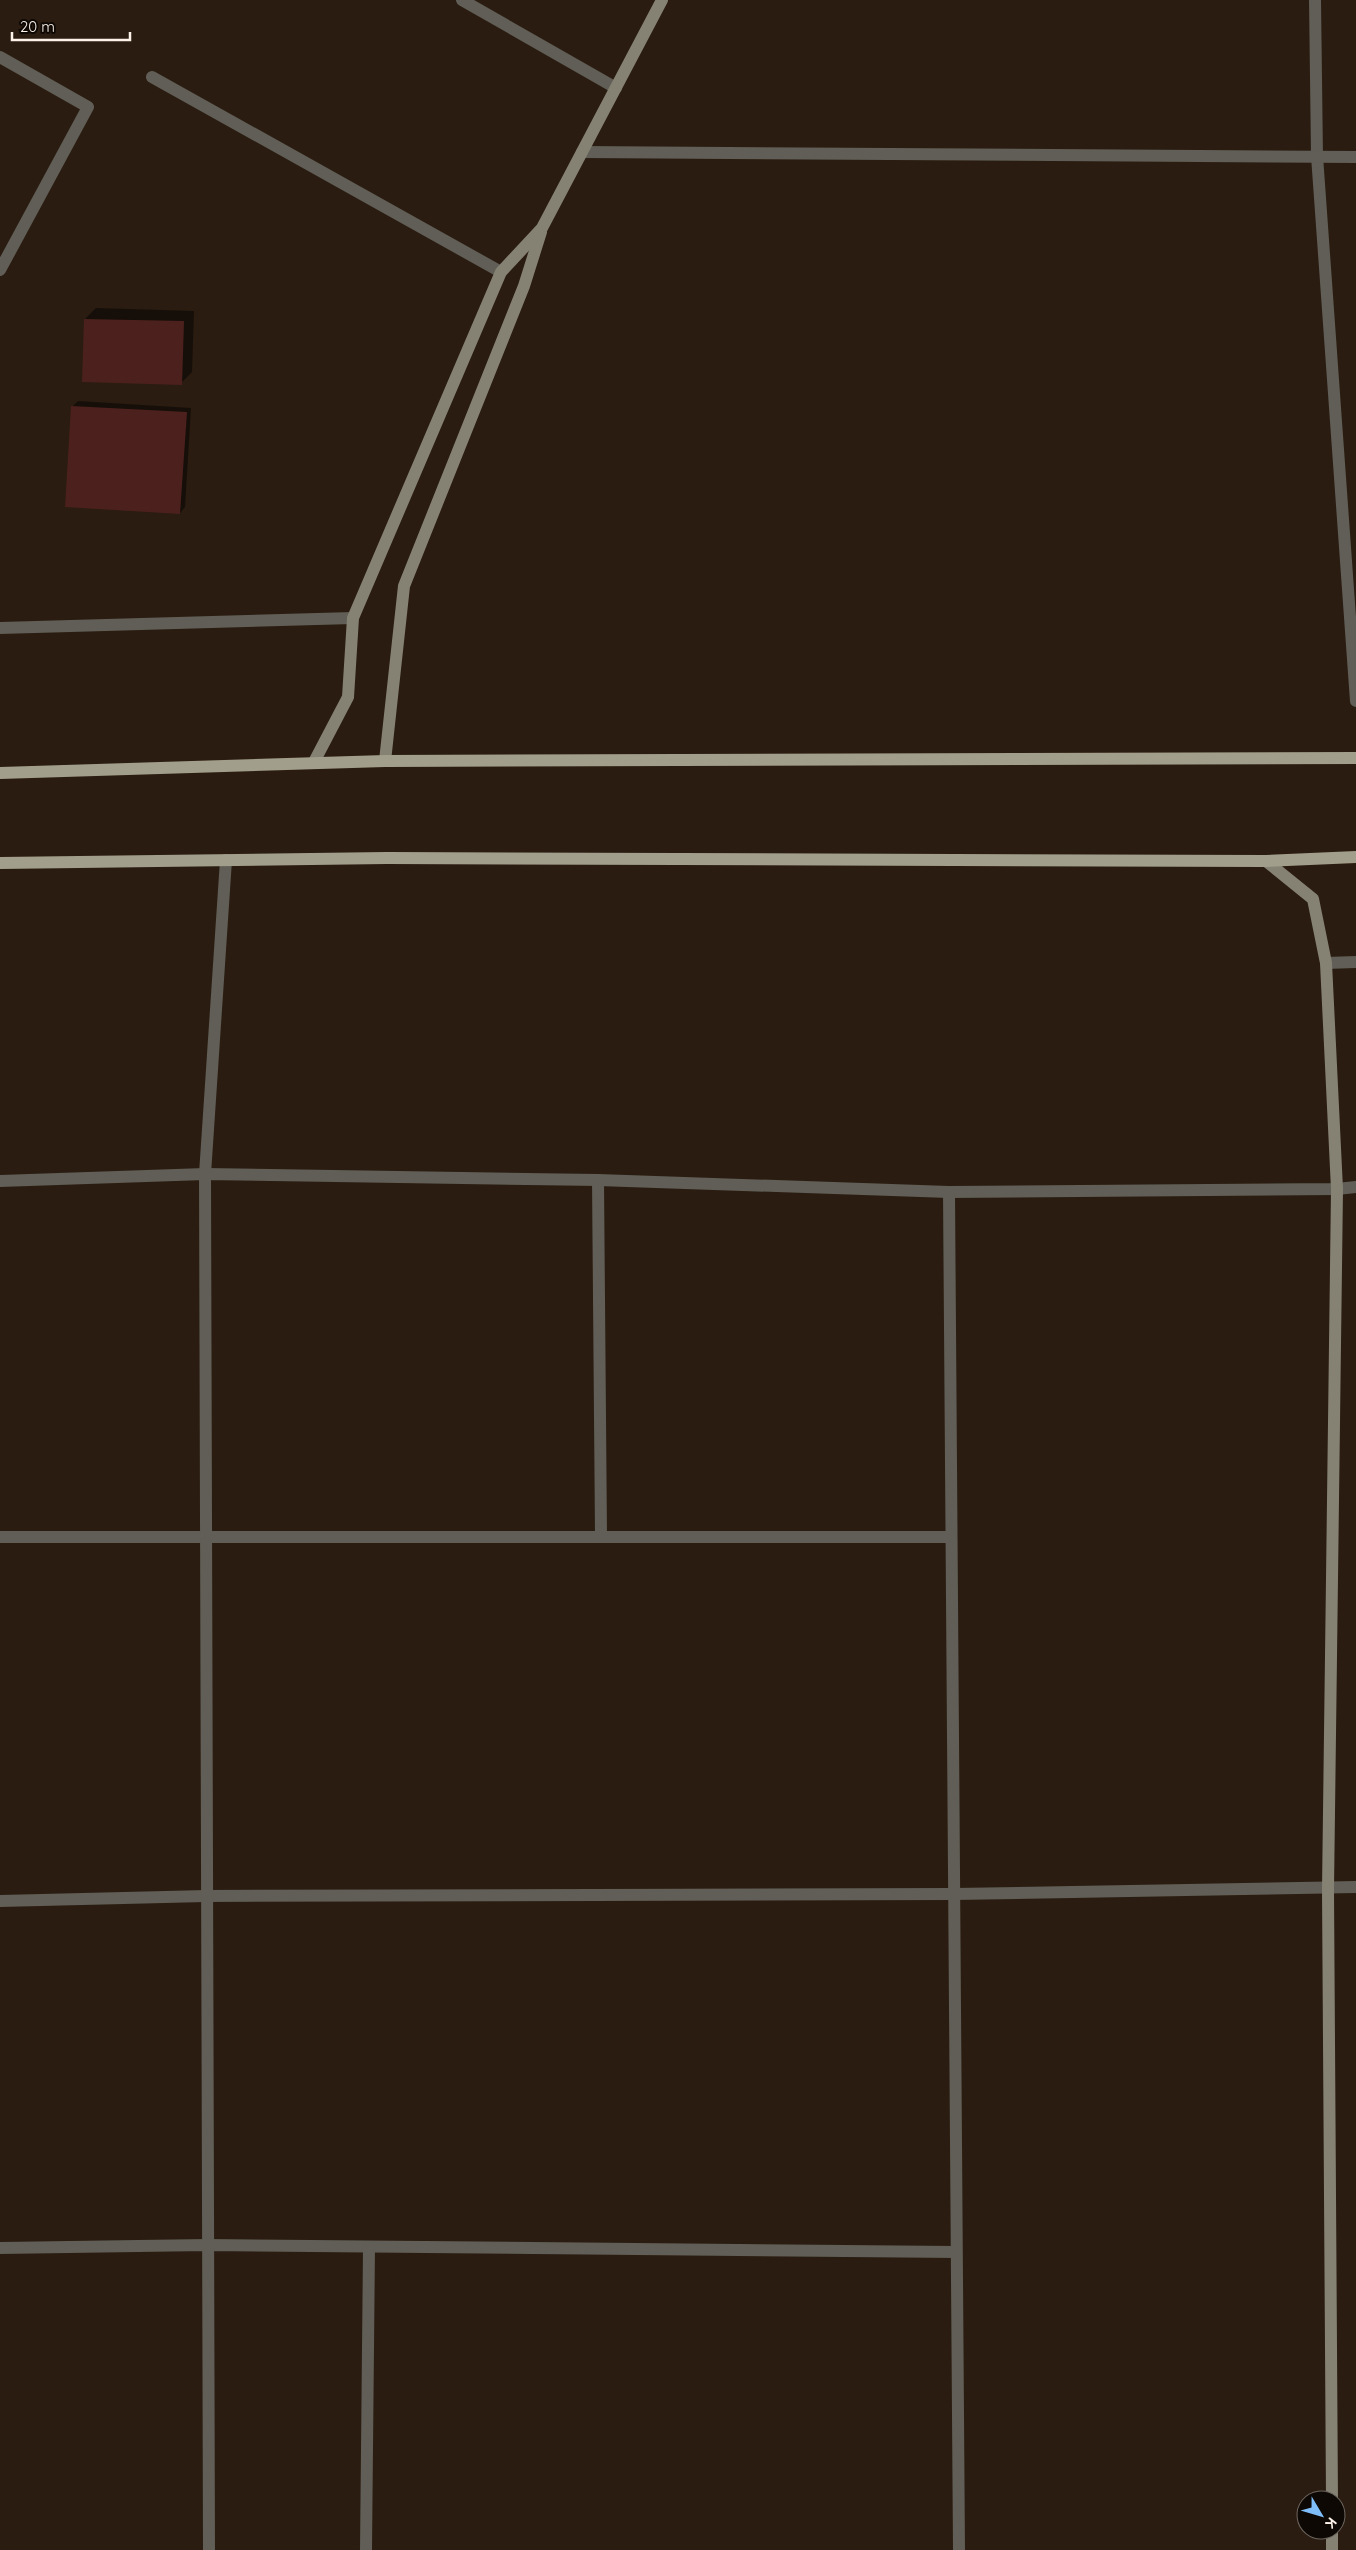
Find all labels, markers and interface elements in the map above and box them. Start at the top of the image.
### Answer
scale bar [12,10,130,42]
text: 20 m [20,17,55,36]
north arrow [1296,2490,1346,2540]
text: K [1321,2514,1341,2532]

